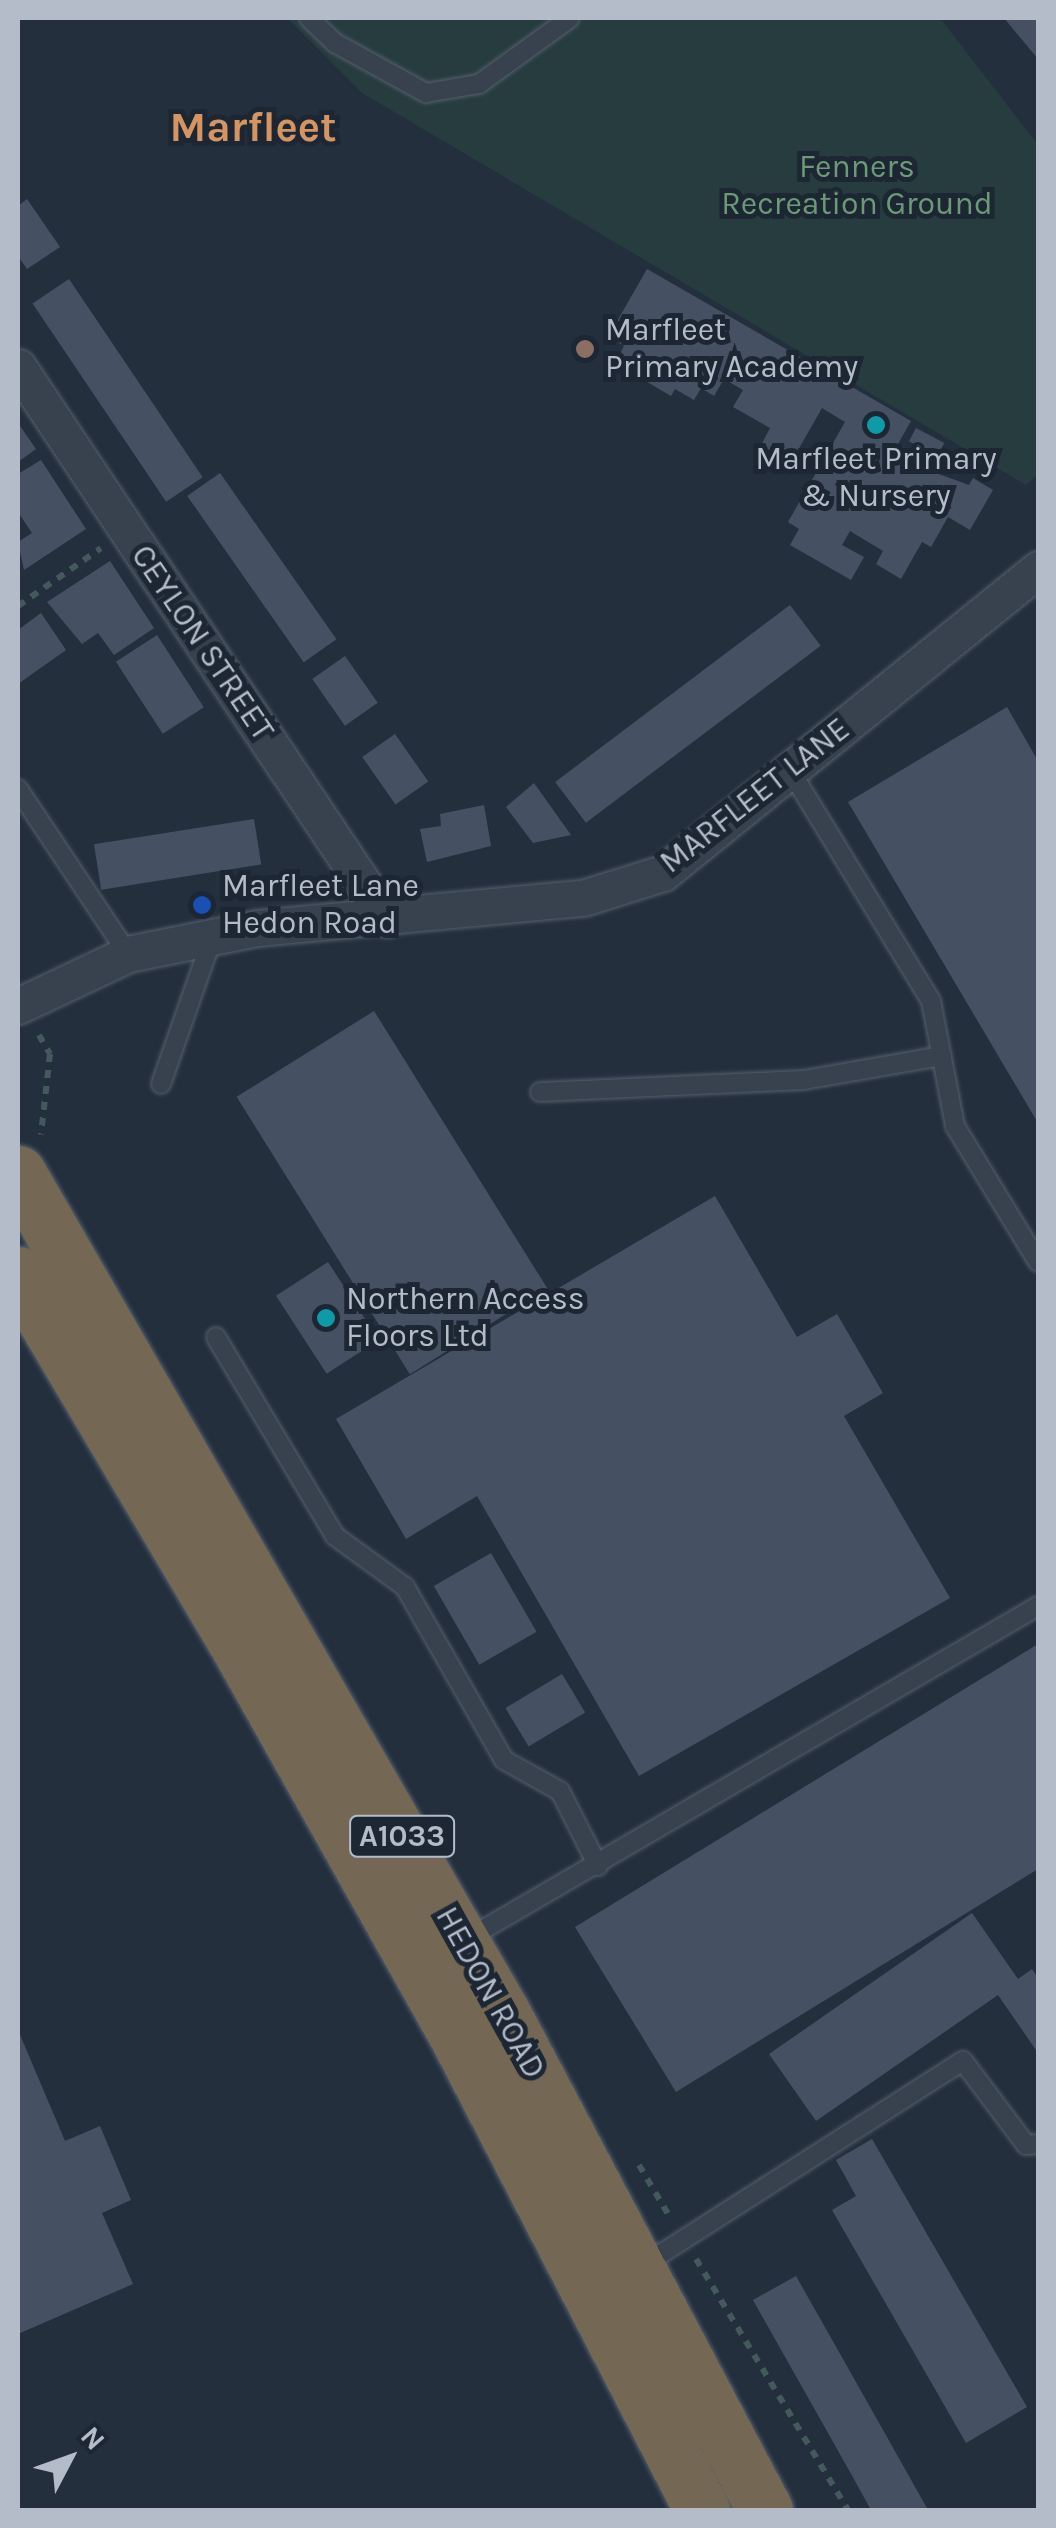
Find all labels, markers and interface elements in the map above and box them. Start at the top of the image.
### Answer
district label: Marfleet [169,102,337,152]
park label: Fenners Recreation Ground [721,149,993,224]
place label: Marfleet Primary Academy [605,312,858,387]
marker: Marfleet Primary Academy [574,338,596,360]
marker: Marfleet Primary & Nursery [865,414,887,436]
place label: Marfleet Primary & Nursery [755,441,997,516]
street label: CEYLON STREET [123,538,281,748]
street label: MARFLEET LANE [653,710,857,882]
place label: Marfleet Lane Hedon Road [222,868,419,943]
marker: Marfleet Lane Hedon Road [191,894,213,916]
place label: Northern Access Floors Ltd [346,1281,585,1356]
marker: Northern Access Floors Ltd [315,1307,337,1329]
road number: A1033 [347,1811,457,1861]
street label: HEDON ROAD [427,1900,553,2086]
north arrow [20,2408,120,2508]
text: N [74,2420,112,2456]

